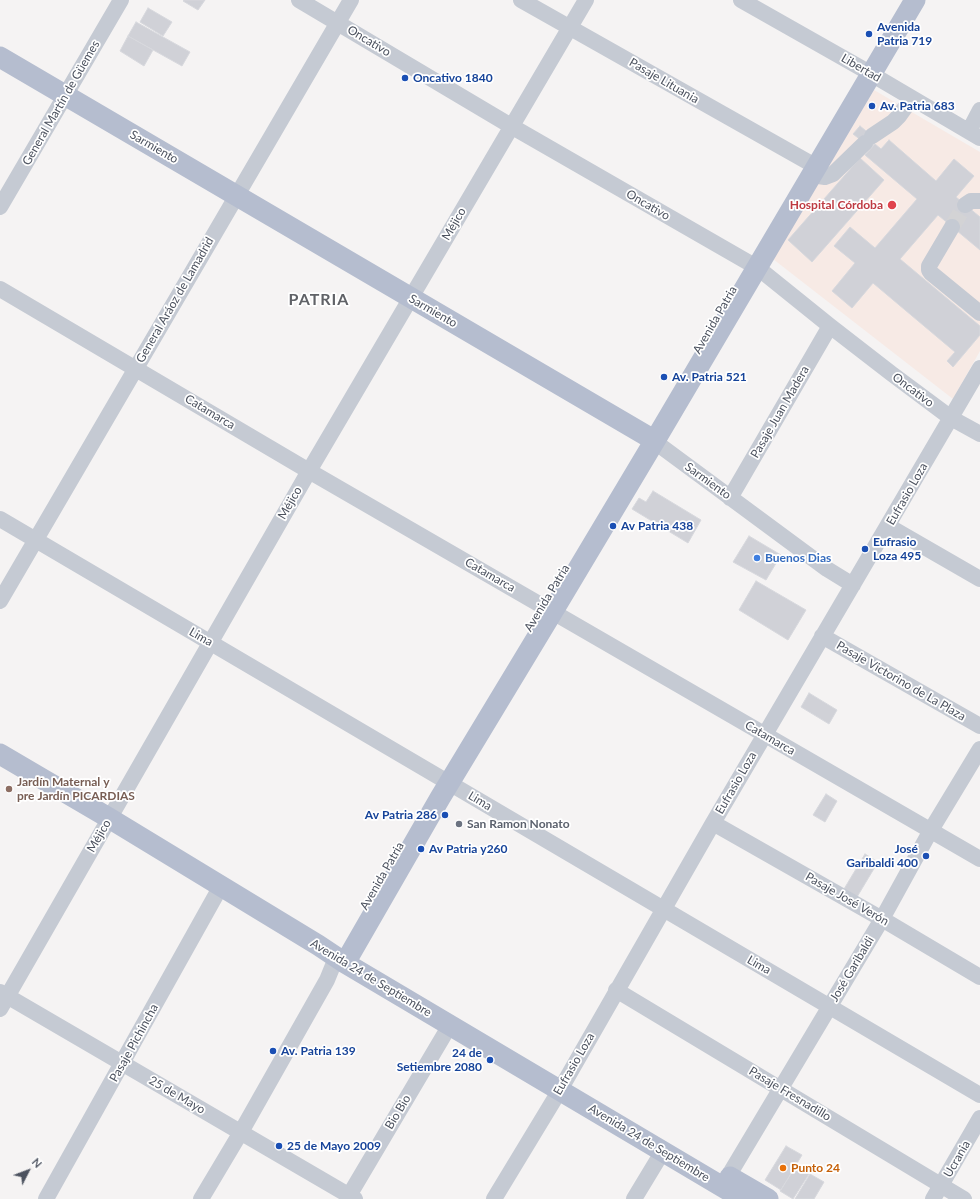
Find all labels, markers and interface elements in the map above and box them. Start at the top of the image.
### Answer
place label: Avenida Patria 719 [877,20,932,48]
street label: Oncativo [345,22,393,60]
marker: Avenida Patria 719 [864,29,874,39]
street label: General Martín de Güemes [19,38,103,168]
street label: Libertad [839,51,883,85]
street label: Pasaje Lituania [627,55,701,107]
place label: Oncativo 1840 [413,71,493,85]
marker: Oncativo 1840 [400,73,410,83]
place label: Av. Patria 683 [880,99,955,113]
marker: Av. Patria 683 [867,101,877,111]
street label: Sarmiento [127,127,181,167]
street label: Oncativo [624,187,672,223]
place label: Hospital Córdoba [790,198,883,212]
marker: Hospital Córdoba [886,199,898,211]
street label: Méjico [439,205,469,243]
street label: General Aráoz de Lamadrid [133,235,217,365]
street label: Avenida Patria [690,284,740,356]
district label: PATRIA [289,290,349,310]
street label: Sarmiento [406,291,460,331]
street label: Pasaje Juan Madera [748,363,812,461]
place label: Av. Patria 521 [672,370,747,384]
street label: Oncativo [889,370,937,410]
marker: Av. Patria 521 [659,372,669,382]
street label: Catamarca [182,391,238,433]
street label: Sarmiento [682,459,734,503]
street label: Eufrasio Loza [883,460,931,528]
street label: Méjico [275,484,305,522]
place label: Av Patria 438 [621,519,693,533]
marker: Av Patria 438 [608,521,618,531]
place label: Eufrasio Loza 495 [873,535,921,563]
marker: Eufrasio Loza 495 [860,544,870,554]
place label: Buenos Dias [765,551,831,565]
marker: Buenos Dias [752,553,762,563]
street label: Catamarca [462,555,518,595]
street label: Avenida Patria [521,562,573,634]
street label: Lima [187,625,215,649]
street label: Pasaje Victorino de La Plaza [834,638,968,724]
street label: Catamarca [742,718,798,758]
street label: Eufrasio Loza [712,749,760,817]
place label: Jardín Maternal y pre Jardín PICARDIAS [17,775,135,803]
marker: Jardín Maternal y pre Jardín PICARDIAS [4,784,14,794]
street label: Lima [466,788,494,814]
place label: Av Patria 286 [365,808,437,822]
marker: Av Patria 286 [440,810,450,820]
street label: Méjico [84,817,114,855]
place label: San Ramon Nonato [467,817,570,831]
marker: San Ramon Nonato [454,819,464,829]
street label: Avenida Patria [357,840,407,912]
place label: Av Patria y260 [429,842,508,856]
place label: José Garibaldi 400 [846,842,918,870]
marker: Av Patria y260 [416,844,426,854]
marker: José Garibaldi 400 [921,851,931,861]
street label: Pasaje José Verón [803,869,891,929]
street label: José Garibaldi [827,934,877,1004]
street label: Avenida 24 de Septiembre [308,936,434,1020]
street label: Lima [745,953,773,977]
street label: Pasaje Pichincha [107,1002,161,1084]
street label: Eufrasio Loza [550,1030,598,1098]
place label: Av. Patria 139 [281,1044,356,1058]
marker: Av. Patria 139 [268,1046,278,1056]
place label: 24 de Setiembre 2080 [397,1046,482,1074]
marker: 24 de Setiembre 2080 [485,1055,495,1065]
street label: Pasaje Fresnadillo [746,1064,834,1124]
street label: 25 de Mayo [146,1073,208,1117]
street label: Bio Bio [382,1092,414,1132]
street label: Avenida 24 de Septiembre [586,1101,712,1185]
street label: Ucrania [941,1138,973,1180]
place label: 25 de Mayo 2009 [287,1139,381,1153]
marker: 25 de Mayo 2009 [274,1141,284,1151]
north arrow [8,1151,48,1191]
text: N [30,1155,45,1170]
place label: Punto 24 [791,1161,840,1175]
marker: Punto 24 [778,1163,788,1173]

